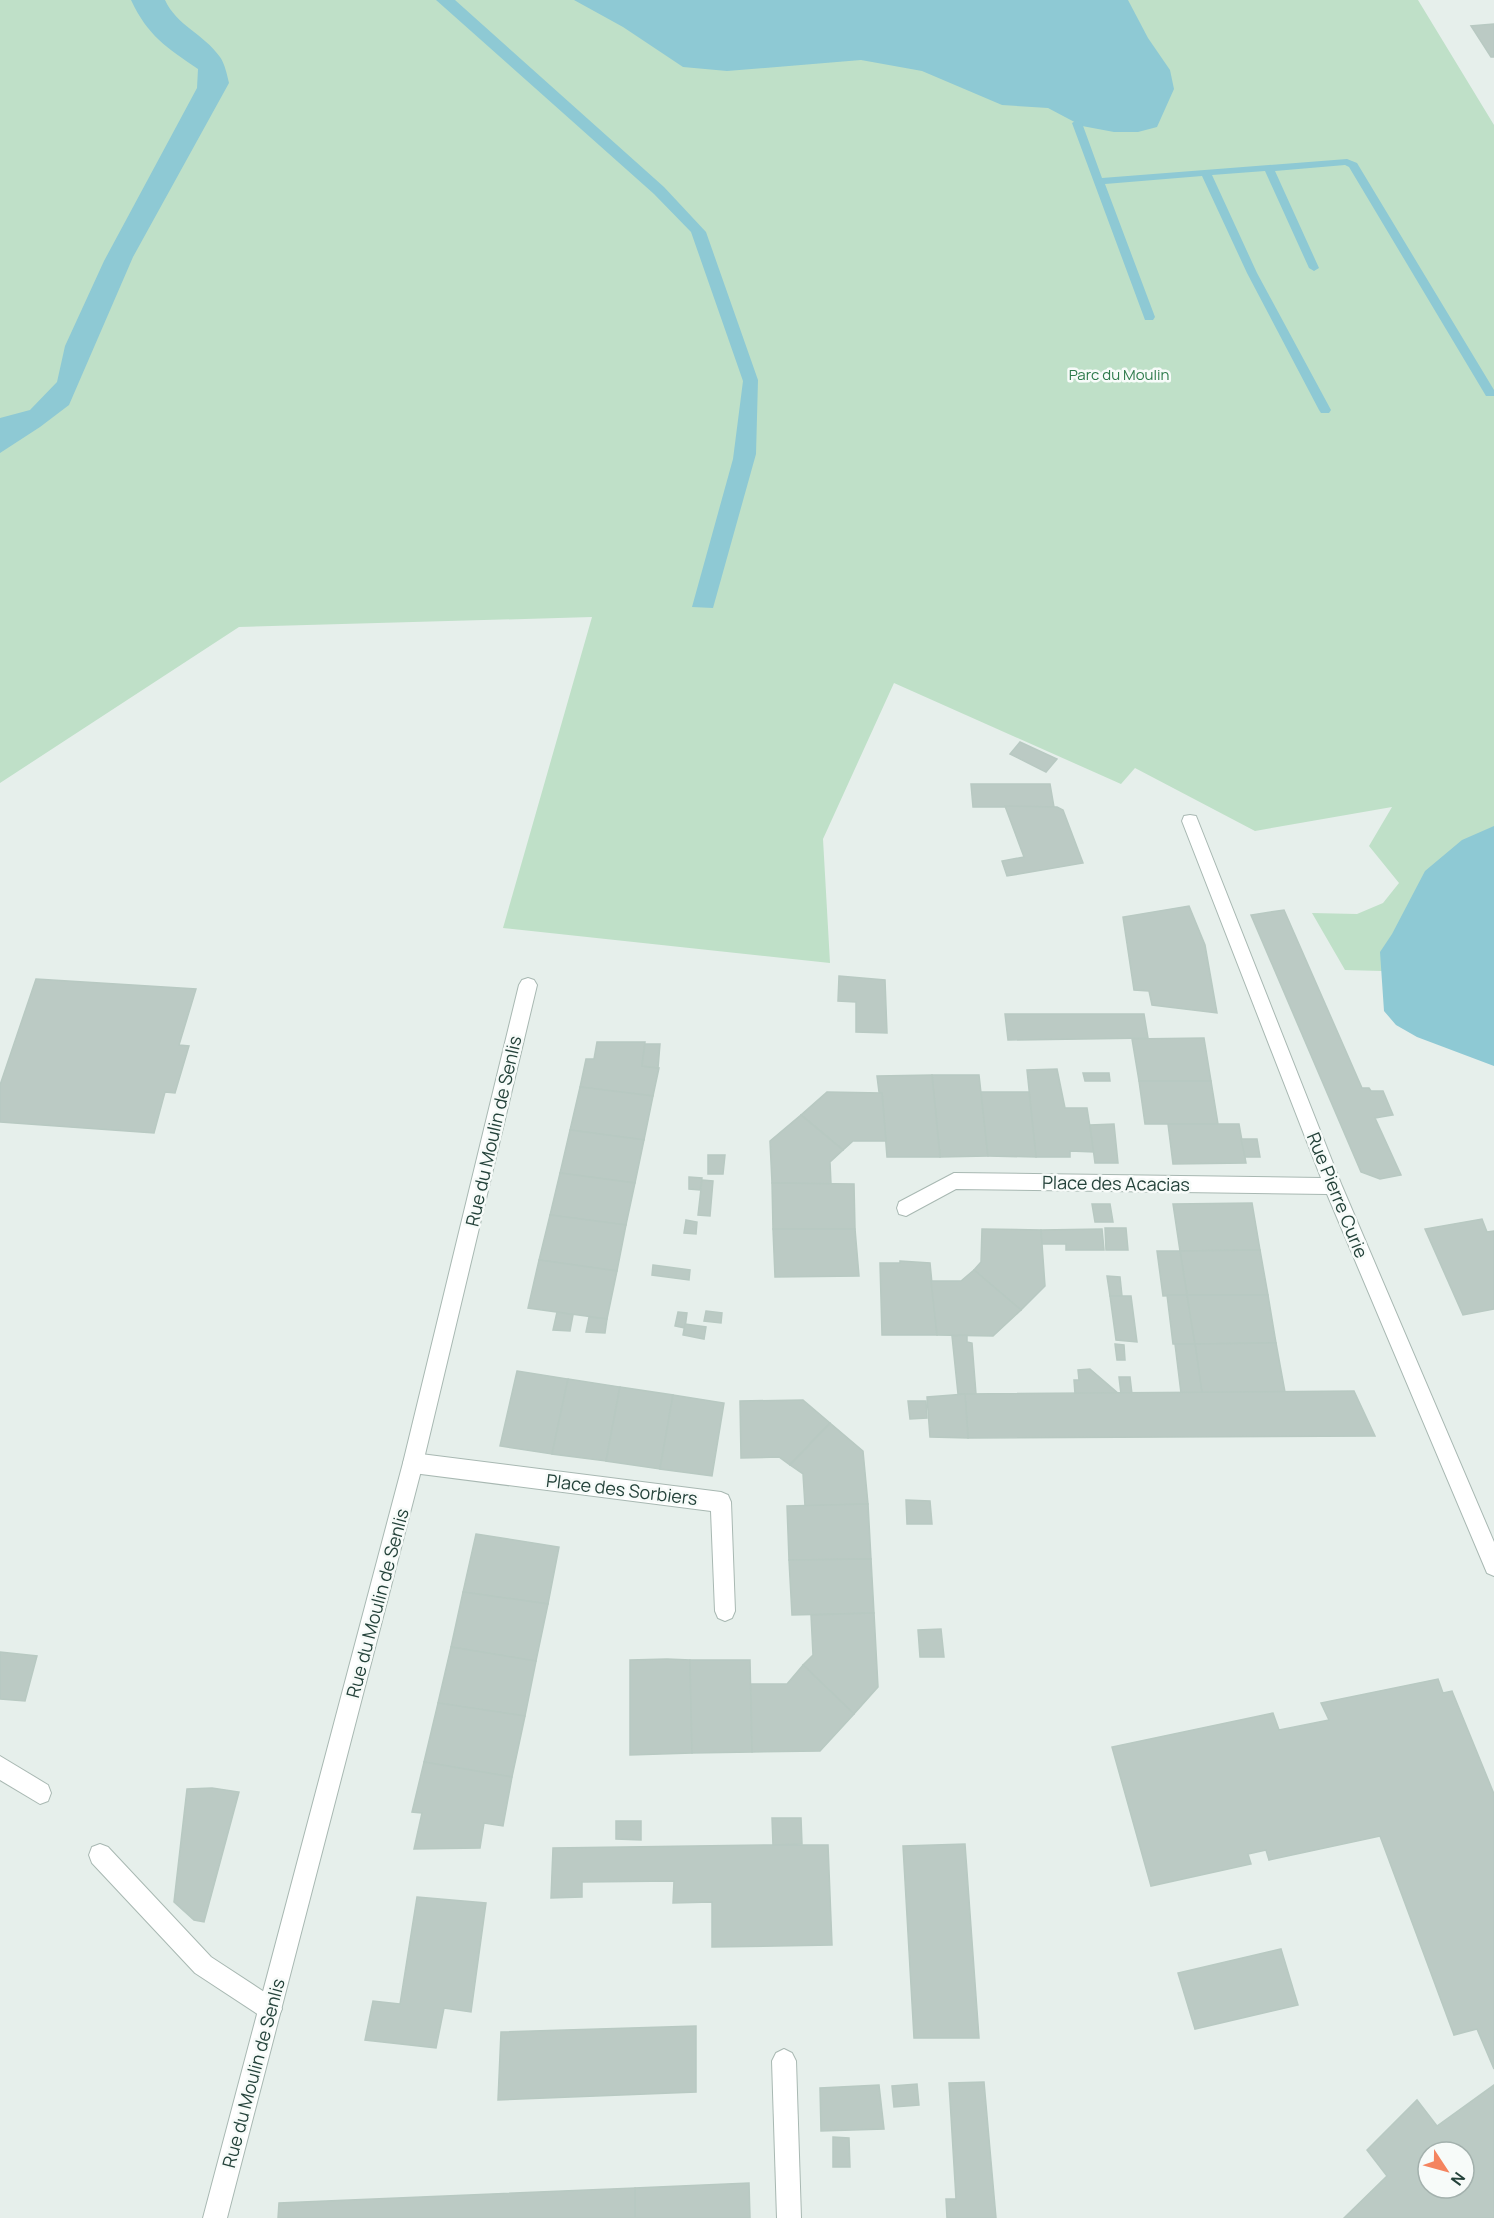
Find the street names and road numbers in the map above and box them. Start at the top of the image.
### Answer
street label: Rue du Moulin de Senlis [459,1033,527,1229]
street label: Rue Pierre Curie [1302,1129,1374,1261]
street label: Place des Acacias [1042,1170,1190,1196]
street label: Place des Sorbiers [545,1468,699,1510]
street label: Rue du Moulin de Senlis [340,1506,414,1700]
street label: Rue du Moulin de Senlis [216,1976,290,2170]

